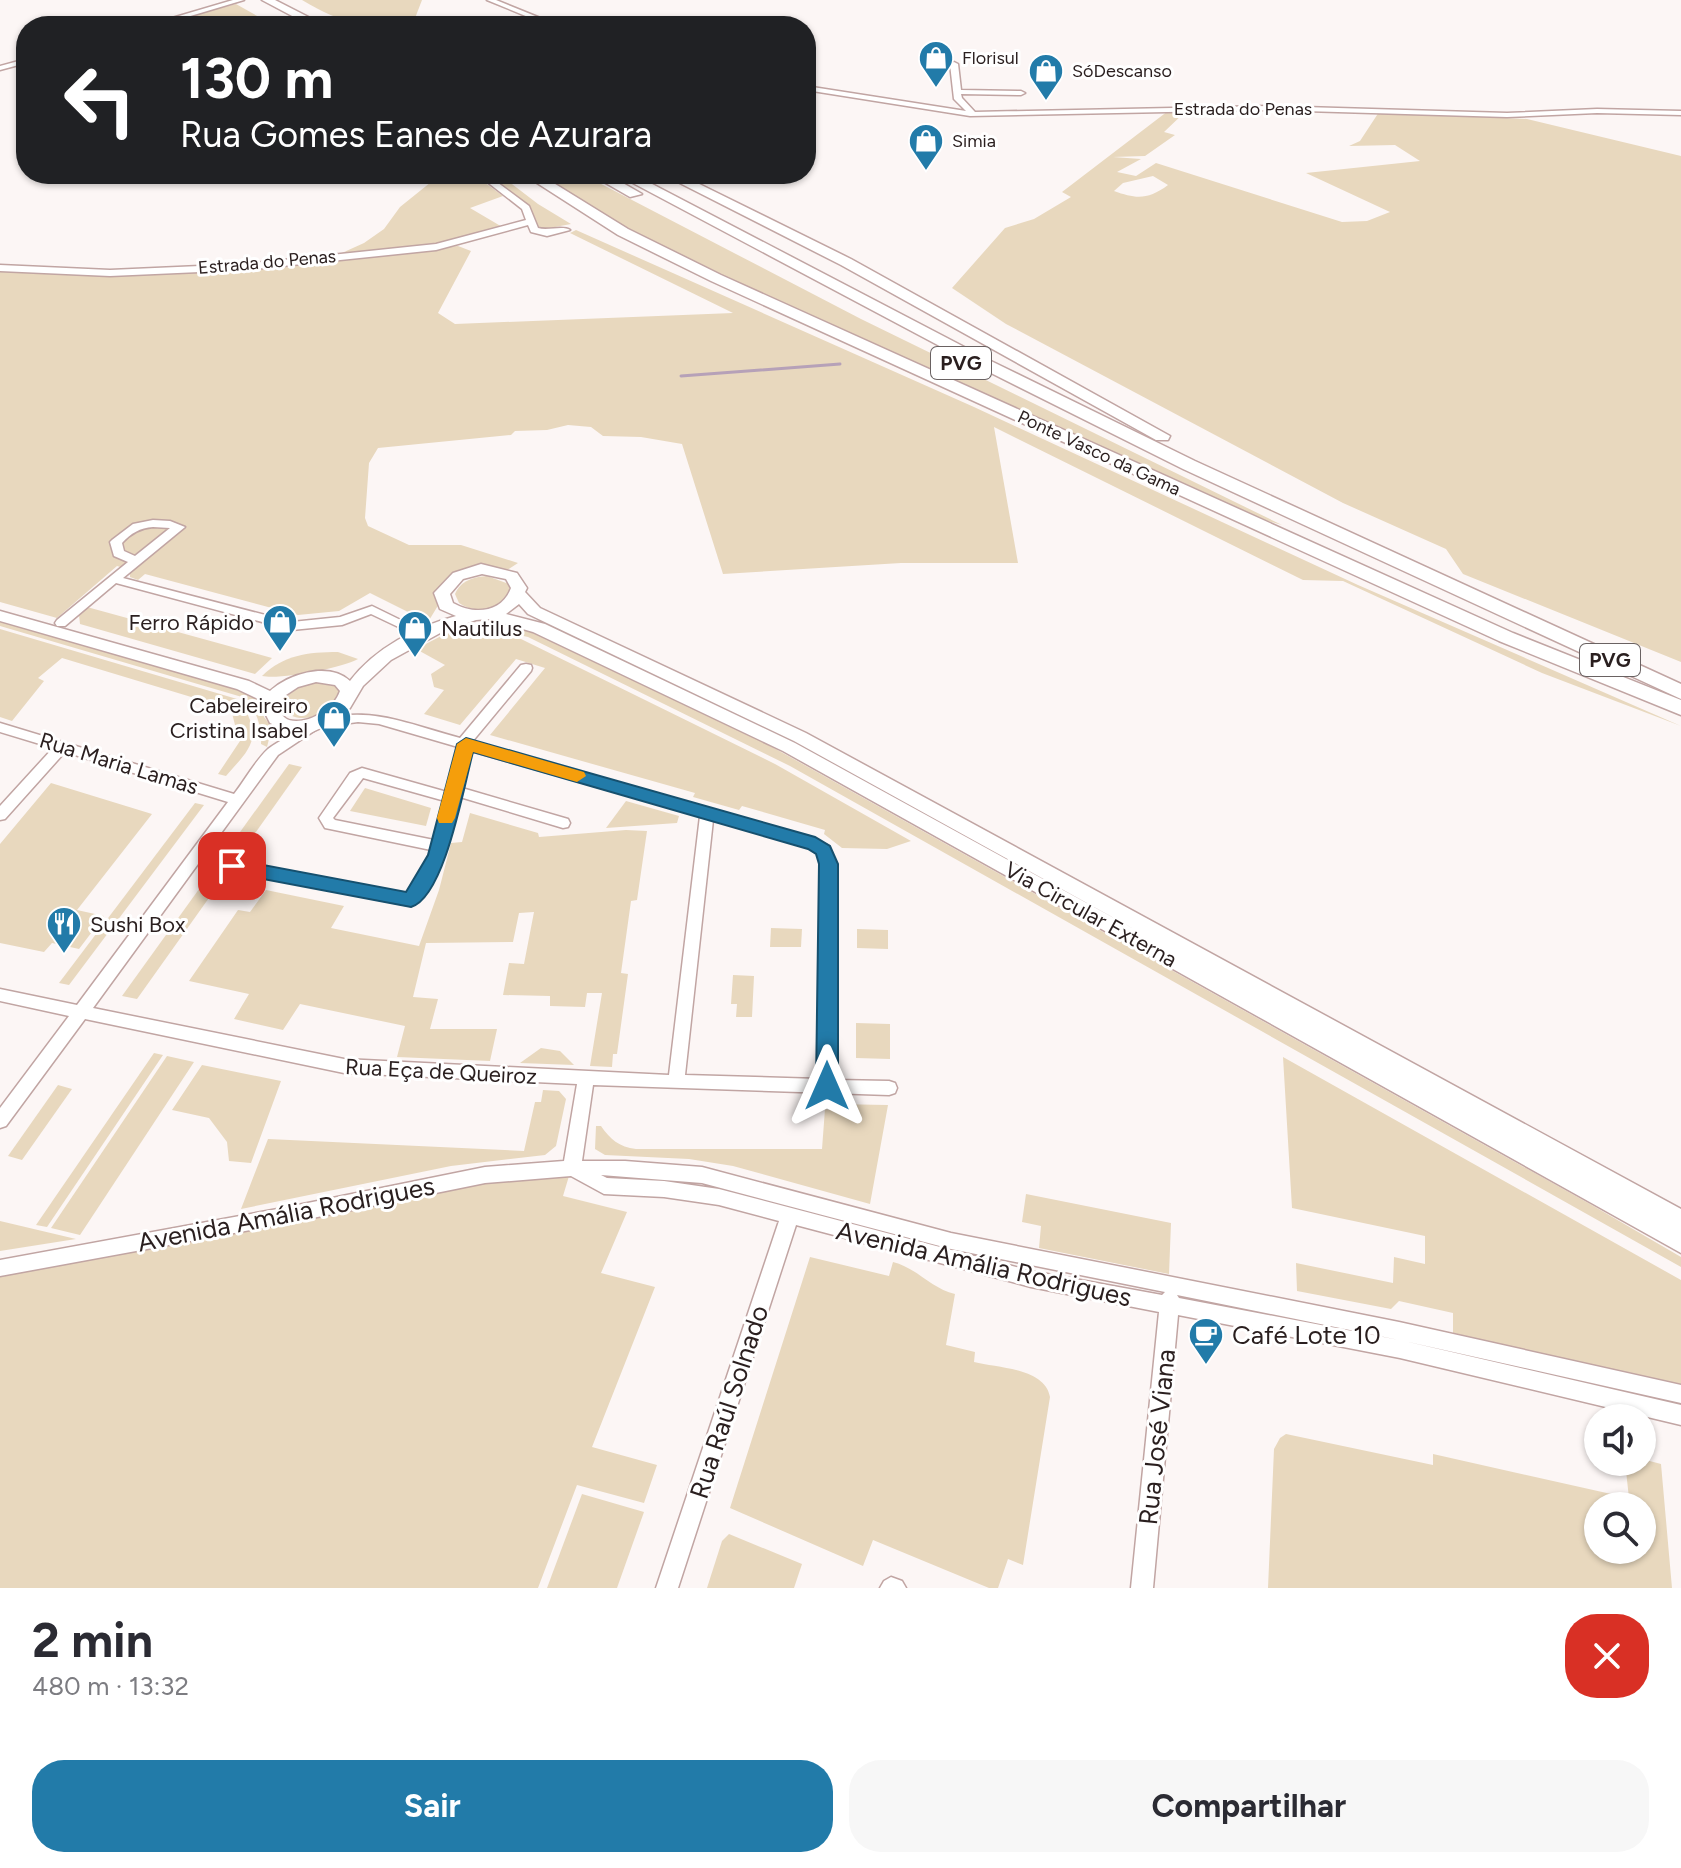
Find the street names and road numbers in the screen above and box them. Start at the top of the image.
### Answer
street label: Estrada do Penas [1174,98,1312,120]
street label: Estrada do Penas [197,245,337,279]
road number: PVG [931,347,991,379]
street label: Ponte Vasco da Gama [1014,406,1184,500]
road number: PVG [1580,644,1640,676]
street label: Rua Maria Lamas [36,727,202,800]
street label: Via Circular Externa [1000,856,1182,973]
street label: Rua Eça de Queiroz [344,1053,538,1090]
street label: Avenida Amália Rodrigues [135,1169,437,1259]
street label: Avenida Amália Rodrigues [833,1214,1135,1314]
street label: Rua Raúl Solnado [683,1301,775,1503]
street label: Rua José Viana [1132,1347,1182,1527]

